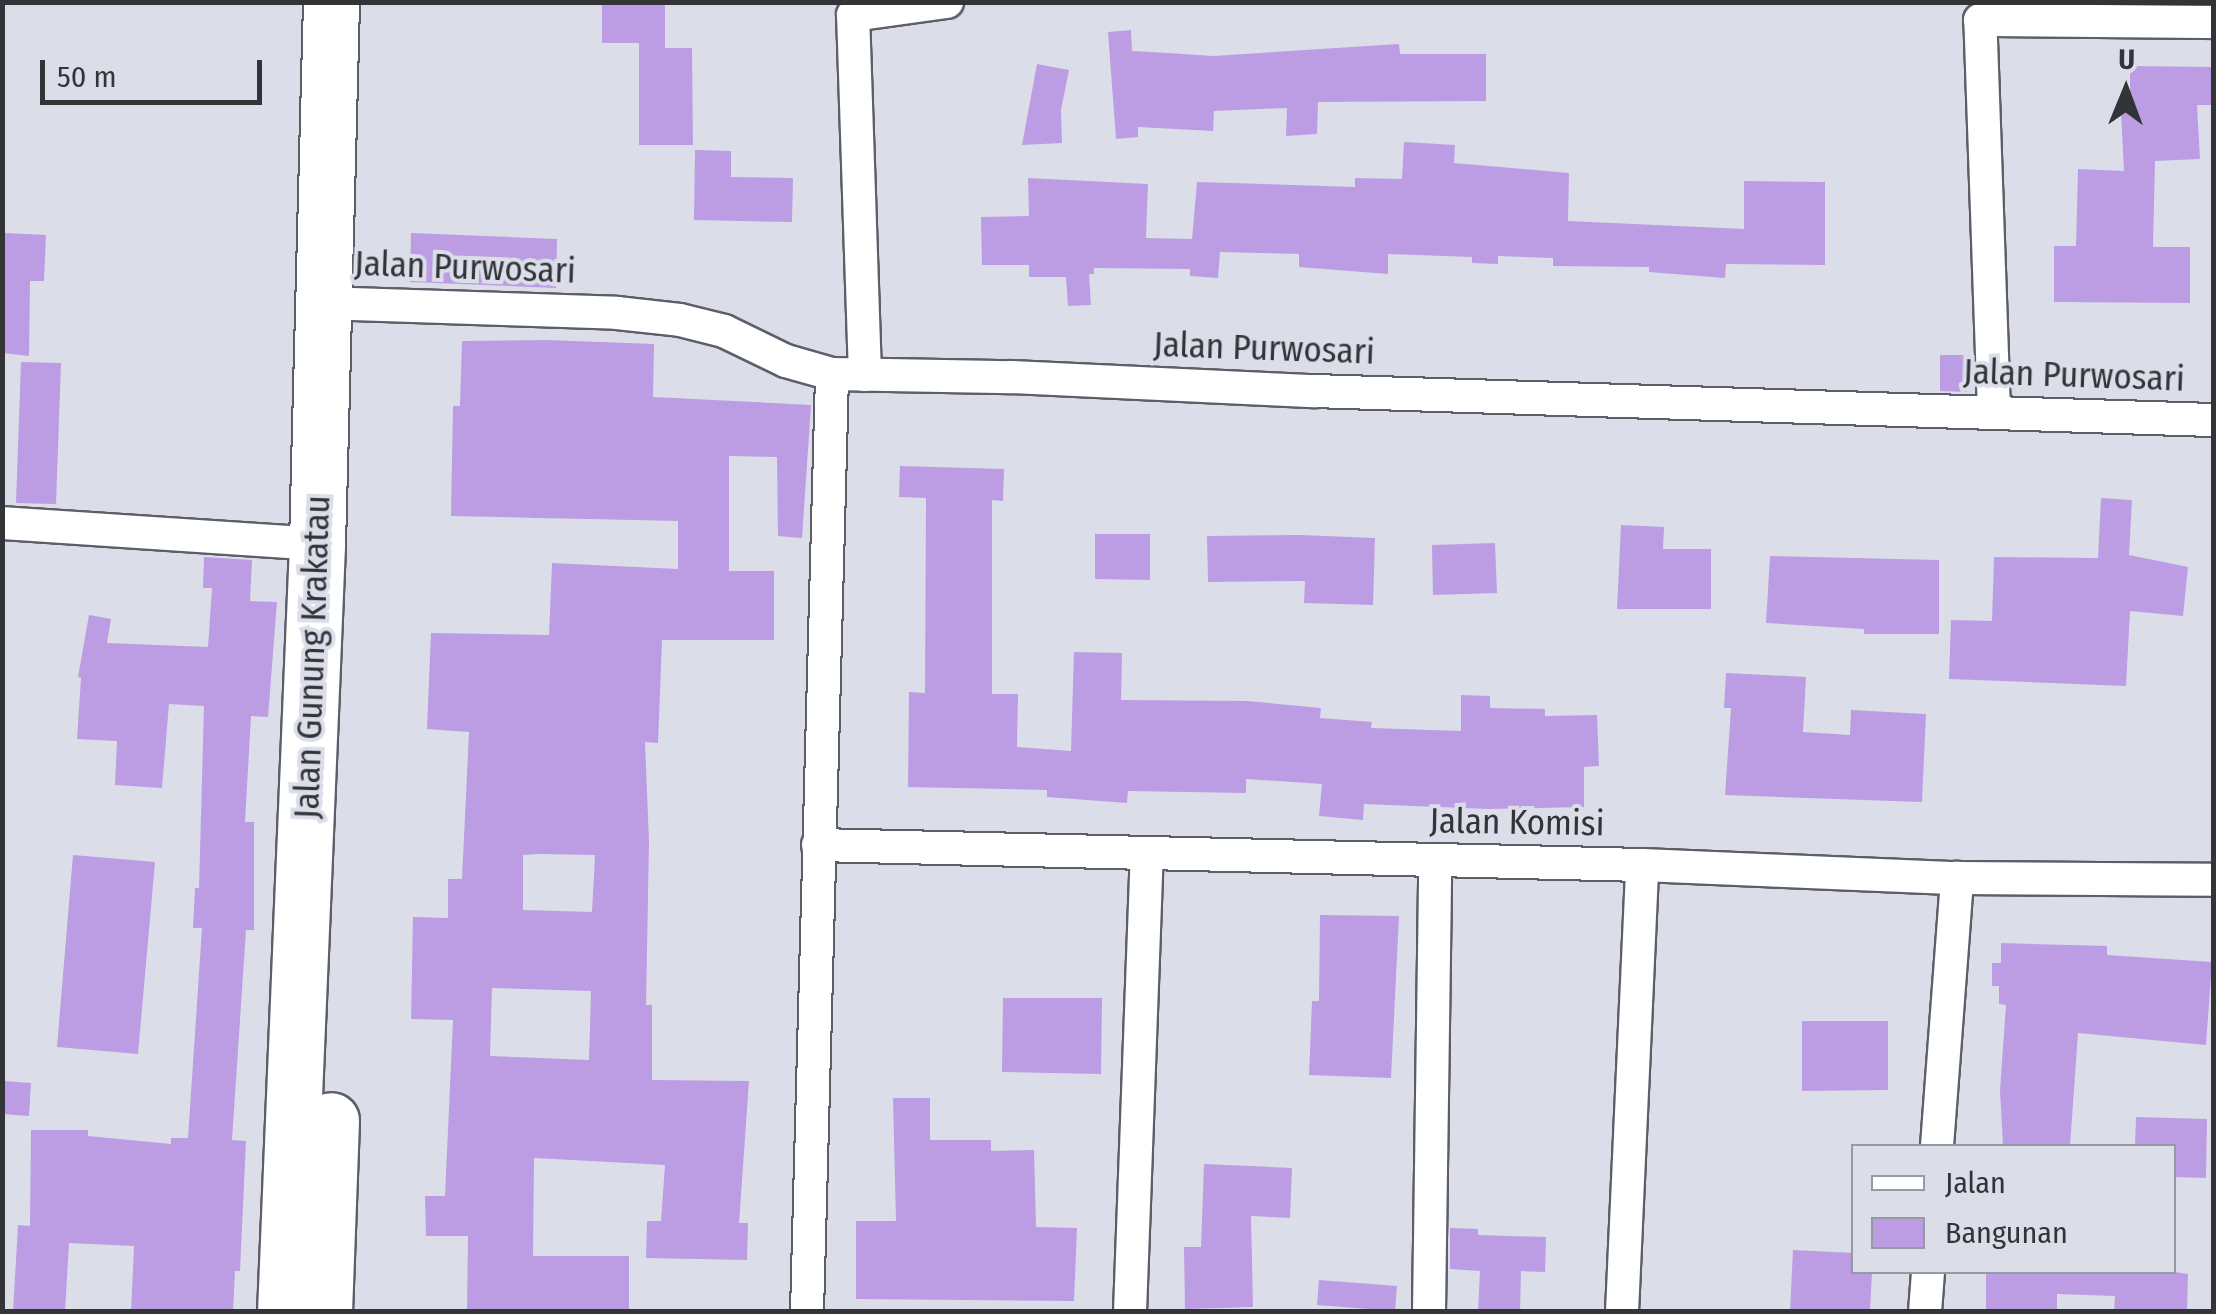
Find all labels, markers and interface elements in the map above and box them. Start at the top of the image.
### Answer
scale bar [45,40,268,102]
north arrow [2076,40,2176,140]
text: U [2118,43,2135,76]
text: 50 m [57,59,117,95]
street label: Jalan Purwosari [354,242,576,292]
street label: Jalan Purwosari [1153,323,1375,373]
street label: Jalan Purwosari [1963,350,2185,400]
street label: Jalan Gunung Krakatau [285,494,339,820]
street label: Jalan Komisi [1429,799,1605,845]
legend [1851,1144,2176,1274]
text: Jalan [1945,1165,2006,1201]
text: Bangunan [1945,1215,2068,1251]

